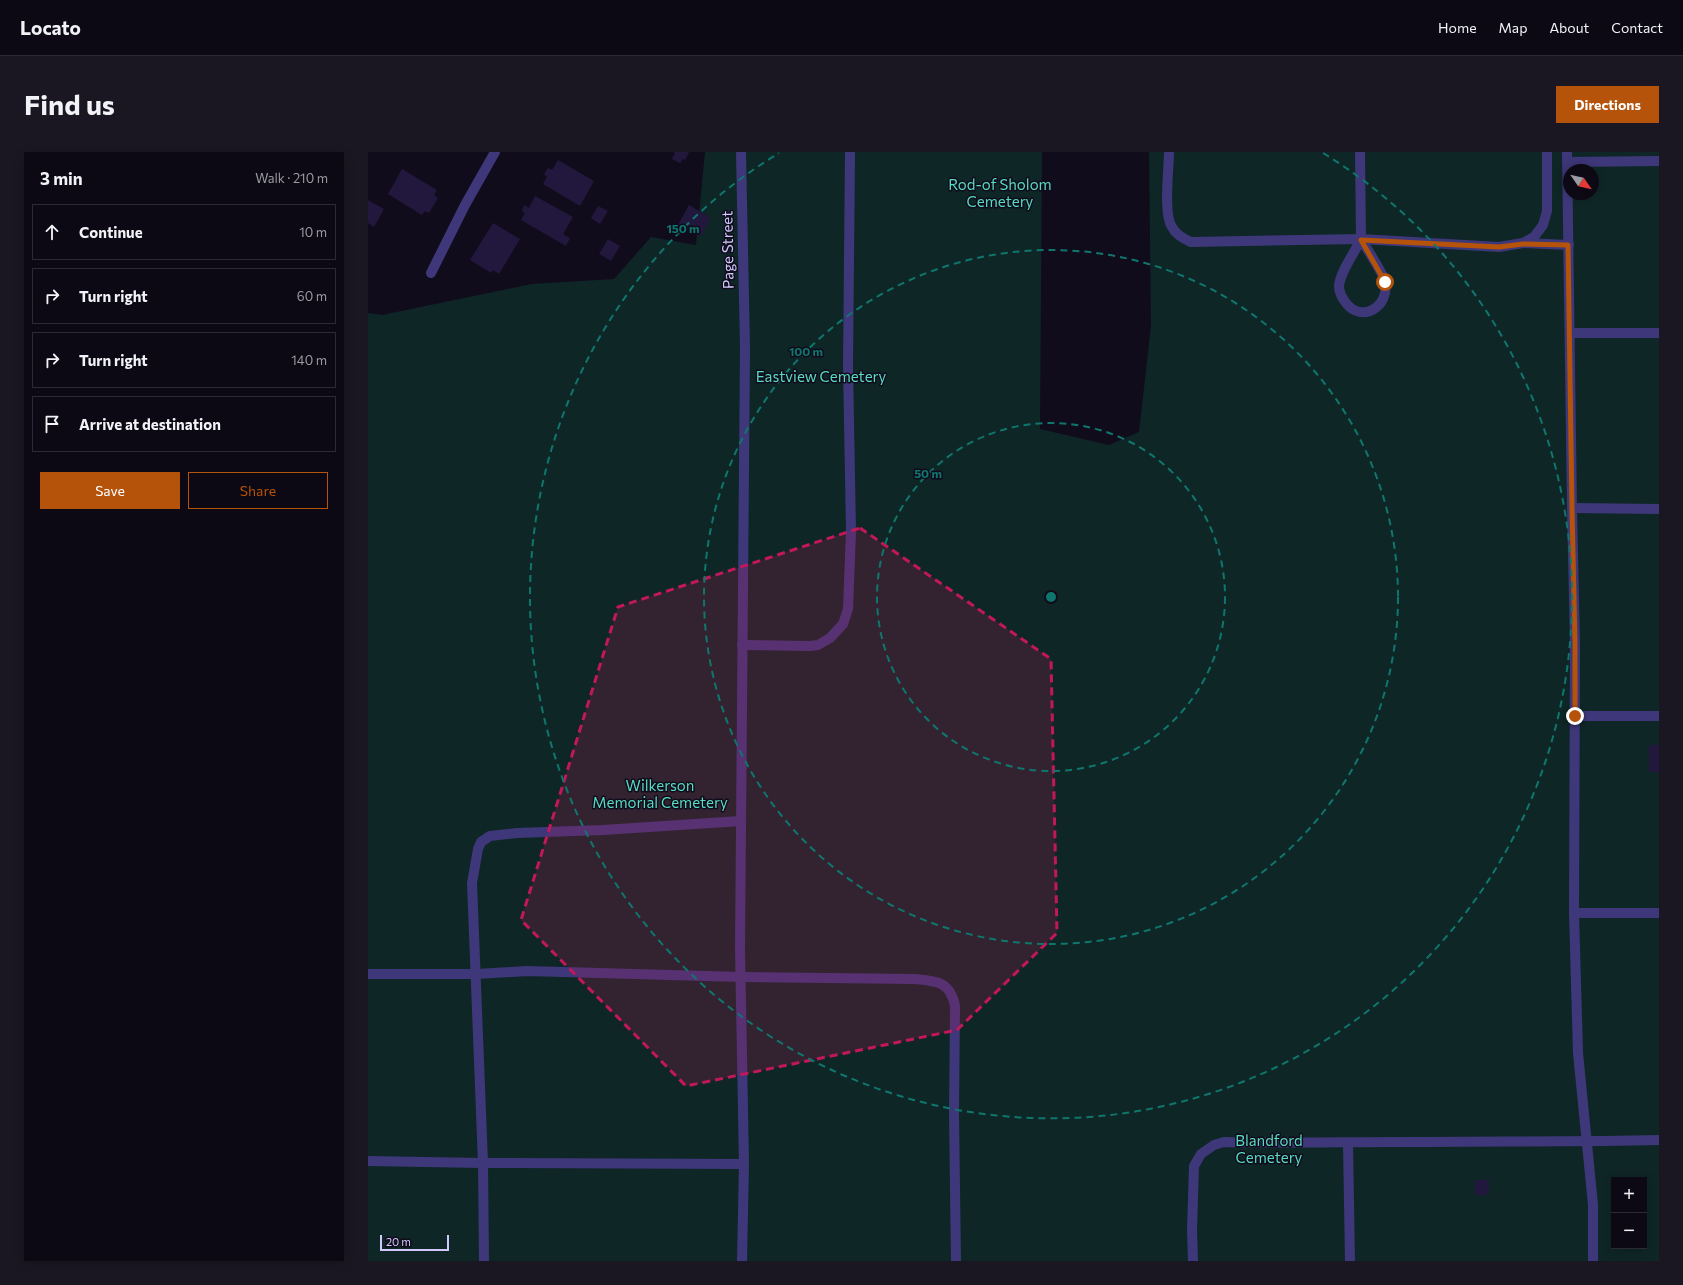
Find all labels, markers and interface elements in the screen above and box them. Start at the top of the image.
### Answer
text: Locato [20,16,81,39]
text: Home [1438,19,1477,36]
text: Map [1499,19,1527,36]
text: About [1549,19,1589,36]
text: Contact [1611,19,1663,36]
button: Directions [1556,86,1659,123]
text: Find us [24,87,115,121]
north arrow [1563,164,1599,200]
text: 3 min [40,168,83,189]
text: Walk · 210 m [255,170,328,186]
park label: Rod-of Sholom Cemetery [948,175,1052,210]
street label: Page Street [717,211,737,289]
icon: ahead [41,221,63,243]
text: 150 m [666,221,700,235]
text: Continue [79,223,143,241]
text: 10 m [299,224,327,240]
route start [1376,273,1394,291]
icon: right [41,285,63,307]
text: Turn right [79,287,148,305]
text: 60 m [297,288,327,304]
text: 100 m [789,344,823,358]
icon: right [41,349,63,371]
text: Turn right [79,351,148,369]
text: 140 m [291,352,327,368]
park label: Eastview Cemetery [756,367,887,385]
icon: arrive [41,413,63,435]
text: Arrive at destination [79,415,221,433]
text: 50 m [914,466,942,480]
button: Save [40,472,180,509]
button: Share [188,472,328,509]
centre of rings [1044,590,1058,604]
route end [1566,707,1584,725]
park label: Wilkerson Memorial Cemetery [592,776,728,811]
park label: Blandford Cemetery [1235,1131,1303,1166]
map controls [1611,1177,1647,1249]
button: + [1611,1177,1647,1213]
button: − [1611,1213,1647,1249]
scale bar [380,1233,449,1252]
text: 20 m [386,1235,411,1248]

